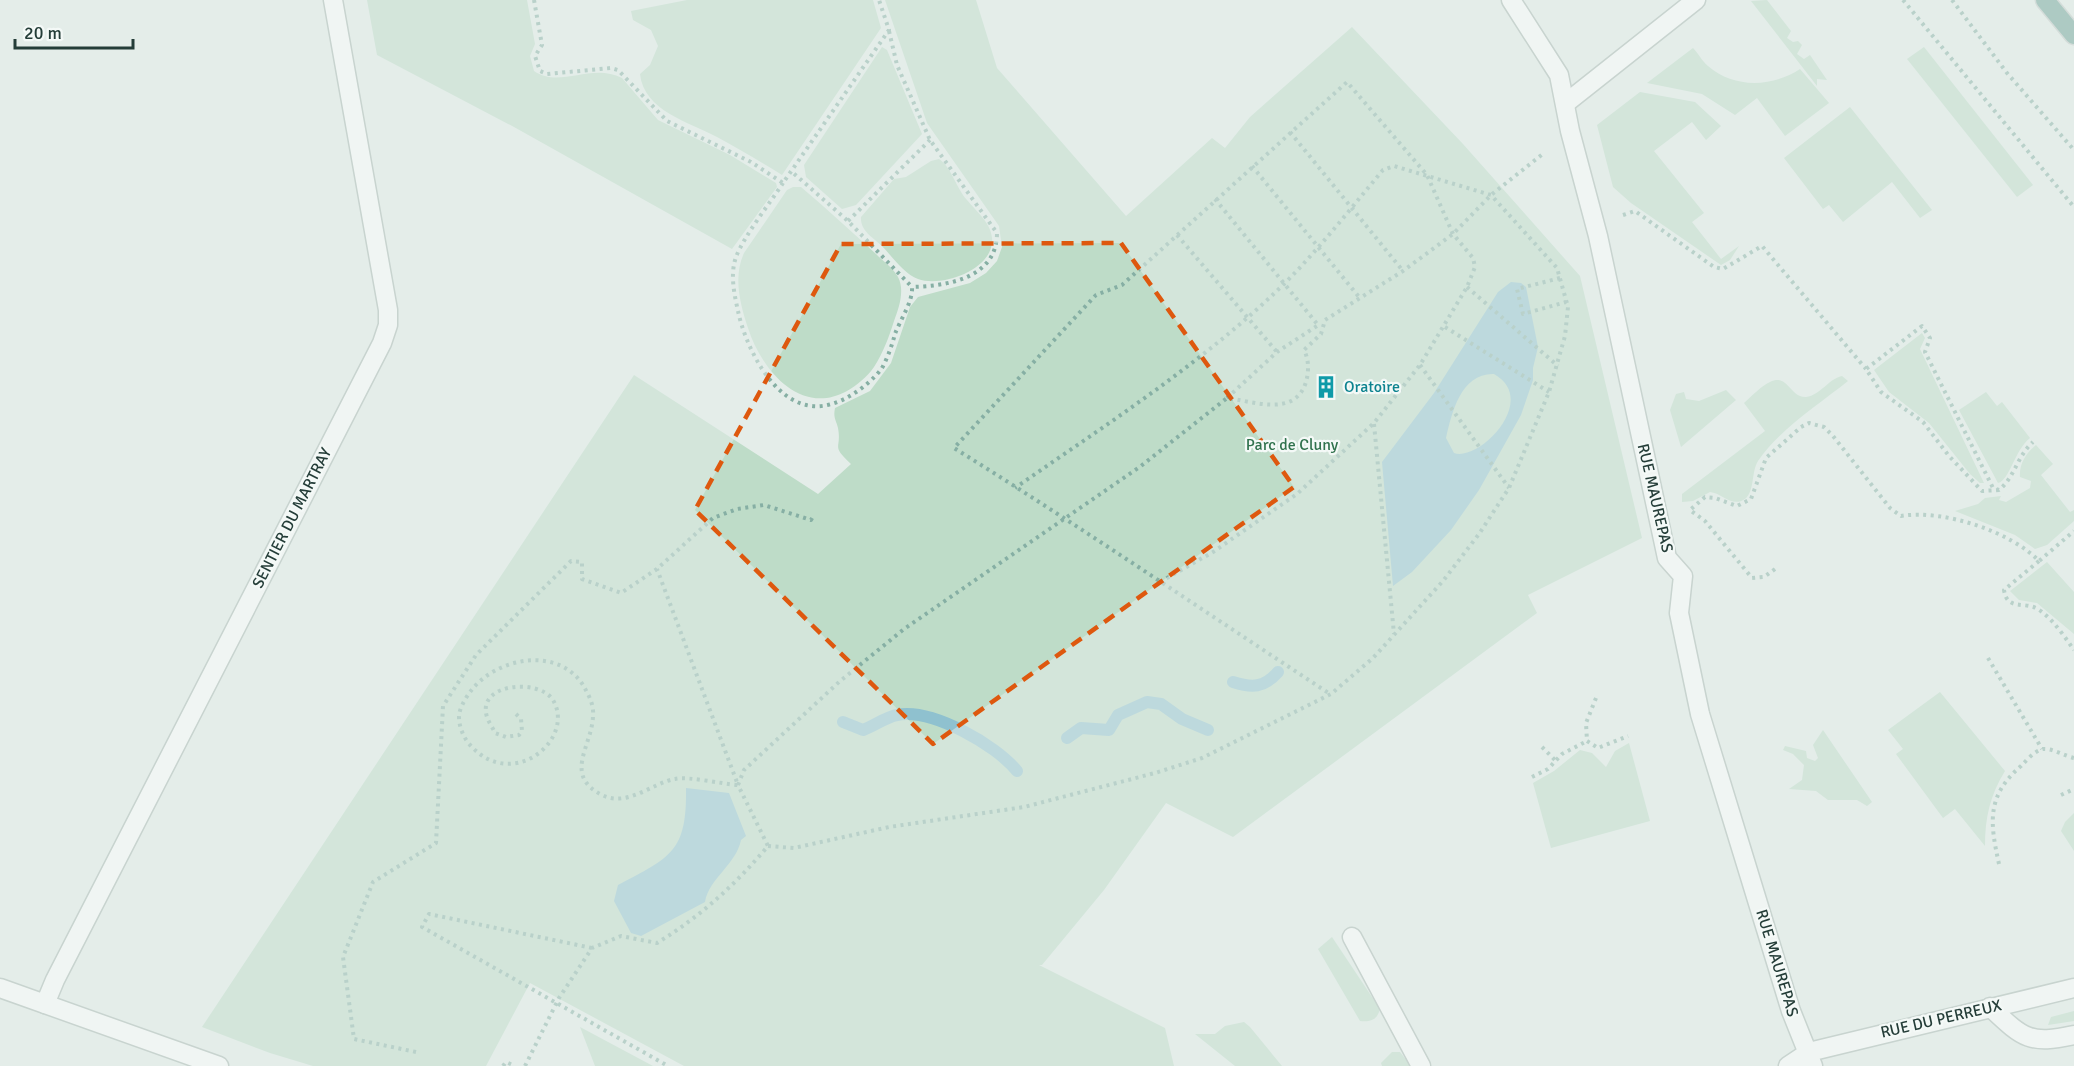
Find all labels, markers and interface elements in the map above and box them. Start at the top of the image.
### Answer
scale bar [15,12,134,50]
text: 20 m [24,22,62,44]
building icon: Oratoire [1313,374,1339,400]
place label: Oratoire [1344,377,1400,397]
park label: Parc de Cluny [1246,435,1339,455]
street label: RUE MAUREPAS [1633,442,1677,555]
street label: SENTIER DU MARTRAY [248,445,336,591]
street label: RUE MAUREPAS [1751,907,1803,1019]
street label: RUE DU PERREUX [1879,995,2004,1043]

